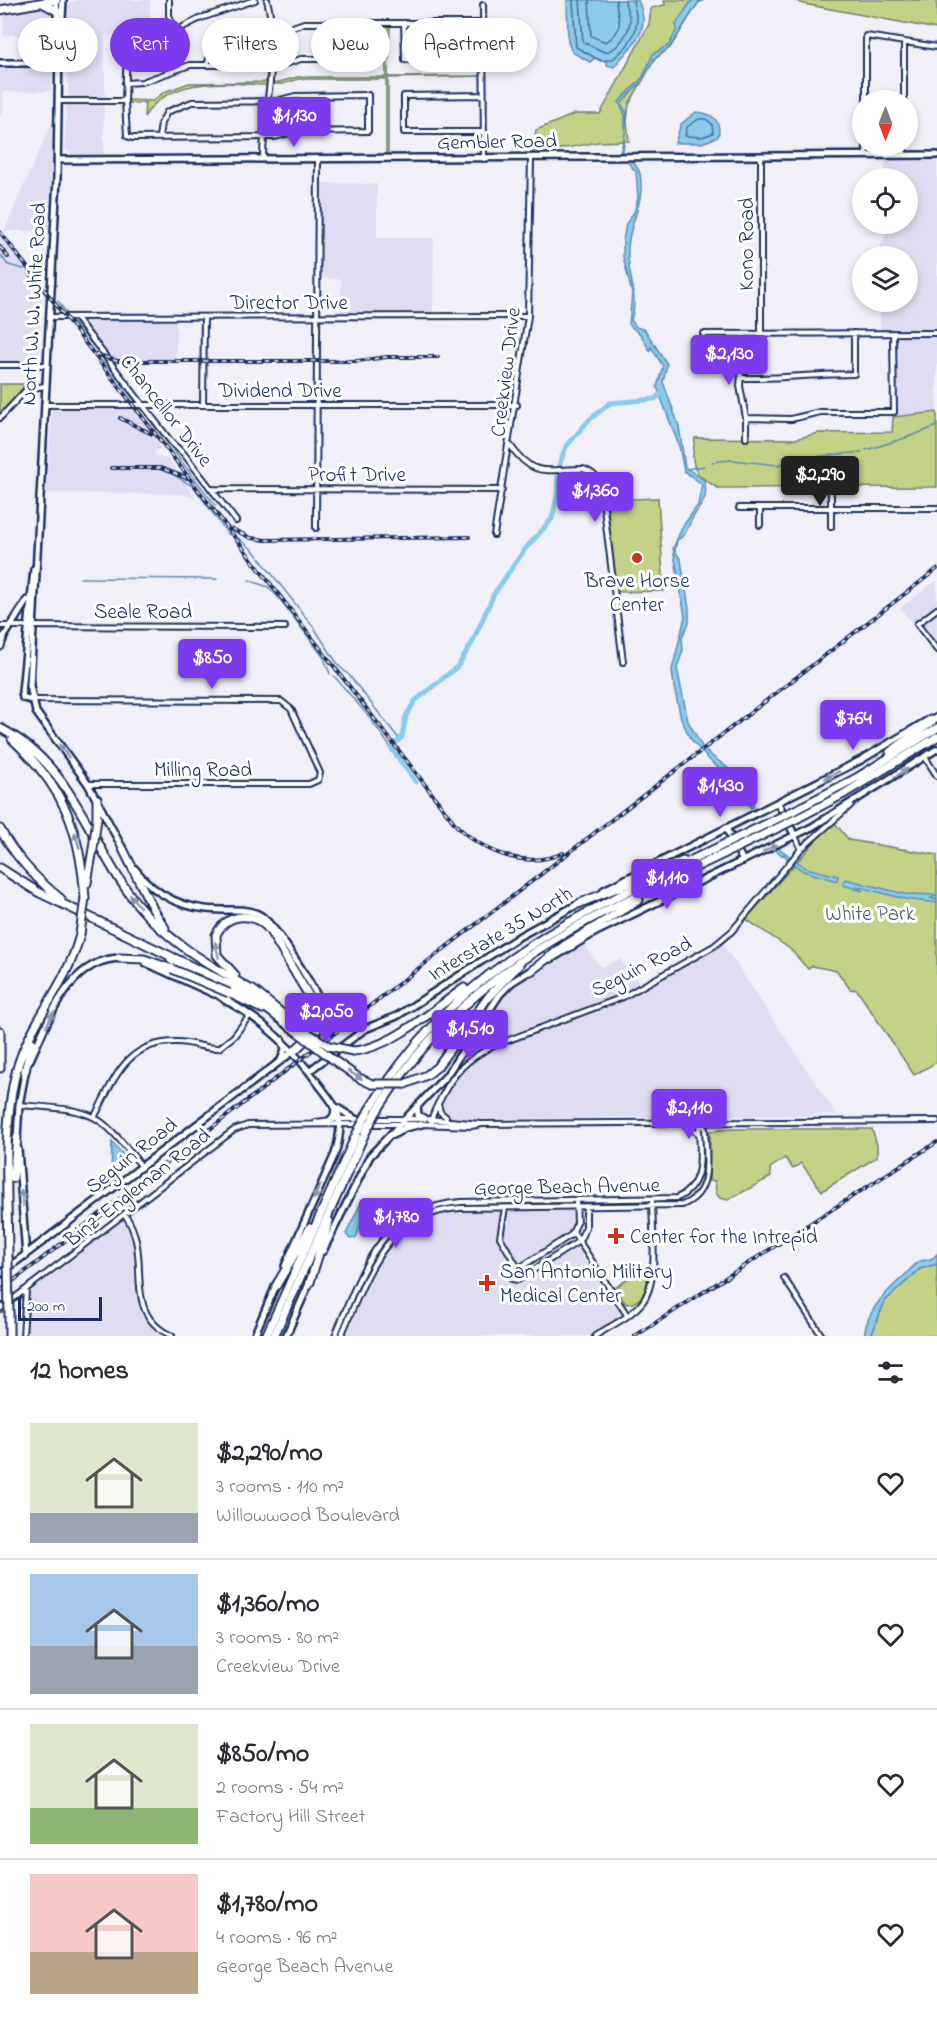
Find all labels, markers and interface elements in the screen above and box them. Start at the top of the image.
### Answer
chip: Buy [18,18,98,72]
chip: Rent [110,18,190,72]
chip: Filters [202,18,299,72]
chip: New [311,18,390,72]
chip: Apartment [402,18,537,72]
north arrow [852,90,918,156]
map controls [852,90,918,312]
pin: $1,130 [245,97,343,148]
text: $1,130 [271,102,317,131]
street label: Gembler Road [437,127,557,159]
button: locate [852,168,918,234]
street label: Kono Road [733,197,763,291]
street label: North W. W. White Road [15,202,55,406]
button: layers [852,246,918,312]
street label: Director Drive [229,289,349,319]
street label: Creekview Drive [484,305,530,439]
pin: $2,130 [680,335,778,386]
text: $2,130 [705,340,753,369]
street label: Chancellor Drive [112,349,219,474]
street label: Dividend Drive [217,377,342,407]
pin: $2,290 [771,456,869,507]
street label: Profit Drive [308,461,407,491]
text: $2,290 [795,461,845,490]
pin: $1,360 [546,472,644,523]
text: $1,360 [571,477,619,506]
marker: Brave Horse Center [630,551,644,565]
place label: Brave Horse Center [583,567,690,621]
street label: Seale Road [94,598,192,628]
pin: $850 [176,639,248,690]
text: $850 [192,644,232,673]
pin: $764 [817,700,889,751]
text: $764 [834,705,872,734]
one-way arrow [58,743,70,758]
street label: Milling Road [154,756,252,788]
pin: $1,430 [671,767,769,818]
one-way arrow [892,767,909,778]
one-way arrow [823,771,840,780]
text: $1,430 [696,772,744,801]
one-way arrow [72,831,82,849]
one-way arrow [761,843,778,852]
pin: $1,110 [618,859,716,910]
text: $1,110 [645,864,689,893]
street label: Interstate 35 North [423,880,579,990]
one-way arrow [130,893,142,908]
park label: White Park [825,900,916,930]
street label: Seguin Road [586,930,699,1008]
one-way arrow [212,941,222,959]
pin: $2,050 [277,993,375,1044]
text: $2,050 [299,998,353,1027]
one-way arrow [45,1010,55,1027]
pin: $1,510 [421,1010,519,1061]
text: $1,510 [446,1015,494,1044]
one-way arrow [347,1070,364,1080]
pin: $2,110 [640,1089,738,1140]
text: $2,110 [666,1094,712,1123]
street label: Seguin Road [80,1111,186,1204]
street label: Binz-Engleman Road [58,1122,219,1258]
street label: George Beach Avenue [474,1171,661,1207]
one-way arrow [312,1184,321,1201]
one-way arrow [17,1189,26,1208]
pin: $1,780 [347,1198,445,1249]
text: $1,780 [373,1203,419,1232]
place label: Center for the Intrepid [630,1223,818,1253]
marker: Center for the Intrepid [607,1227,625,1245]
place label: San Antonio Military Medical Center [500,1258,672,1312]
marker: San Antonio Military Medical Center [478,1274,496,1292]
scale bar [18,1294,102,1322]
text: 200 m [27,1295,65,1319]
text: 12 homes [30,1353,129,1391]
icon: filters [874,1356,907,1389]
text: $2,290/mo [216,1435,323,1473]
icon: home [78,1447,150,1519]
icon: heart [874,1467,907,1500]
text: 3 rooms · 110 m² [216,1473,344,1502]
text: Willowwood Boulevard [216,1502,400,1531]
text: $1,360/mo [216,1586,320,1624]
icon: home [78,1598,150,1670]
icon: heart [874,1618,907,1651]
text: 3 rooms · 80 m² [216,1624,339,1653]
text: Creekview Drive [216,1653,340,1682]
text: $850/mo [216,1736,309,1774]
icon: home [78,1748,150,1820]
icon: heart [874,1768,907,1801]
text: 2 rooms · 54 m² [216,1774,344,1803]
text: Factory Hill Street [216,1803,365,1832]
text: $1,780/mo [216,1886,318,1924]
icon: home [78,1898,150,1970]
icon: heart [874,1918,907,1951]
text: 4 rooms · 96 m² [216,1924,337,1953]
text: George Beach Avenue [216,1953,393,1982]

